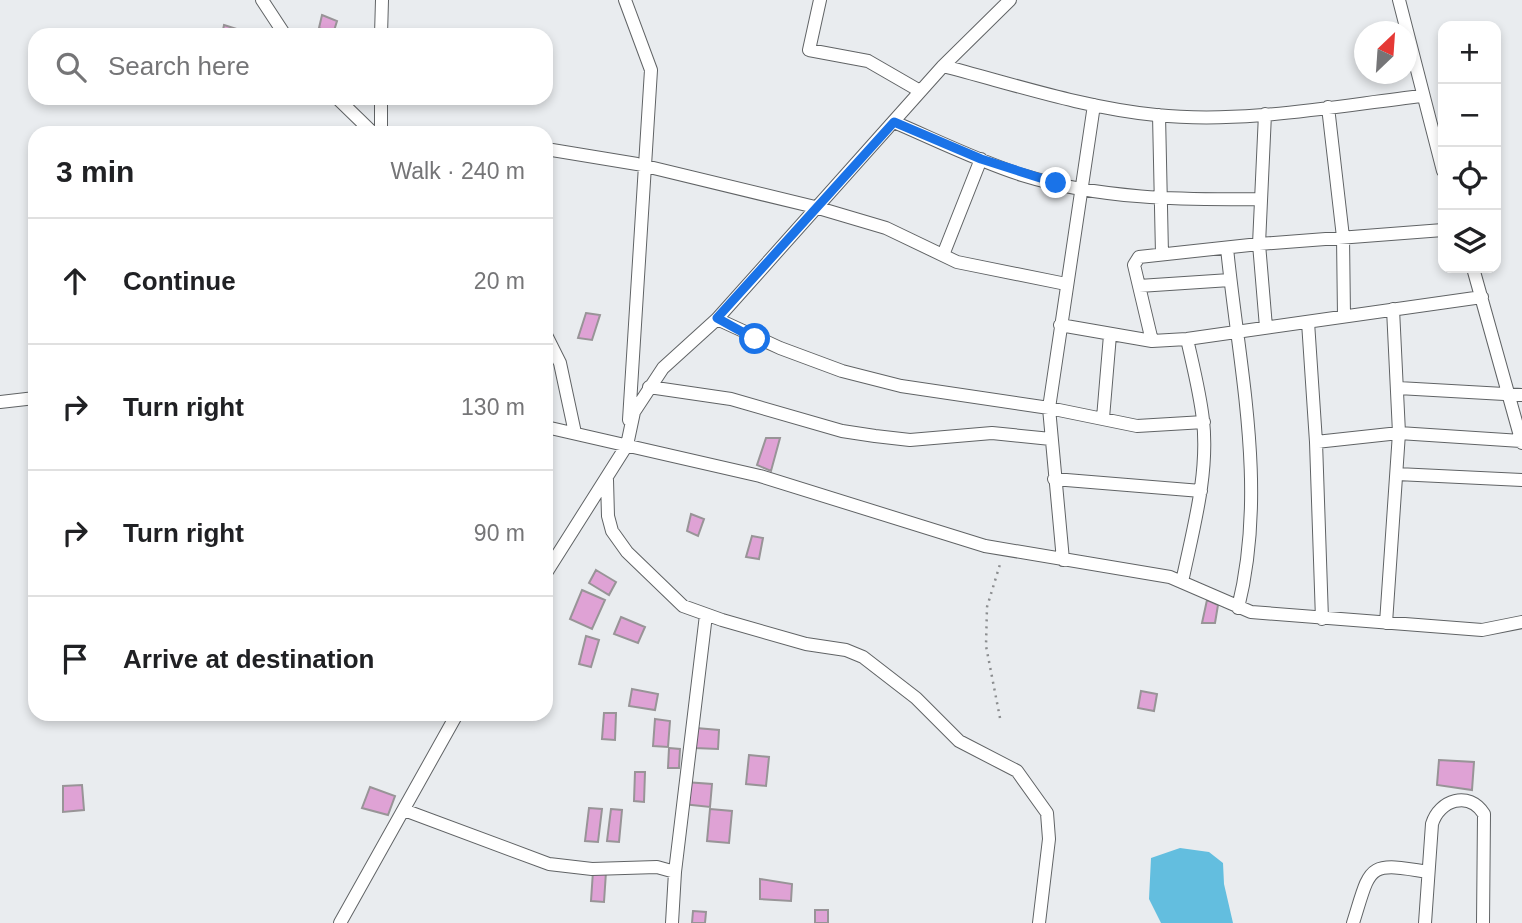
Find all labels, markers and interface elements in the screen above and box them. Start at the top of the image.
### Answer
north arrow [1354,21,1417,84]
map controls [1438,21,1501,273]
button: + [1438,21,1501,84]
search box [28,28,553,105]
icon: search [52,48,90,86]
text: Search here [108,51,250,81]
button: − [1438,84,1501,147]
button: locate [1438,147,1501,210]
text: 3 min [56,155,134,188]
text: Walk · 240 m [390,158,525,184]
route end [1040,167,1071,198]
button: layers [1438,210,1501,273]
icon: ahead [56,262,94,300]
text: Continue [123,266,236,296]
text: 20 m [474,268,525,294]
route start [739,323,770,354]
icon: right [56,388,94,426]
text: Turn right [123,392,244,422]
text: 130 m [461,394,525,420]
icon: right [56,514,94,552]
text: Turn right [123,518,244,548]
text: 90 m [474,520,525,546]
icon: arrive [56,640,94,678]
text: Arrive at destination [123,644,374,674]

